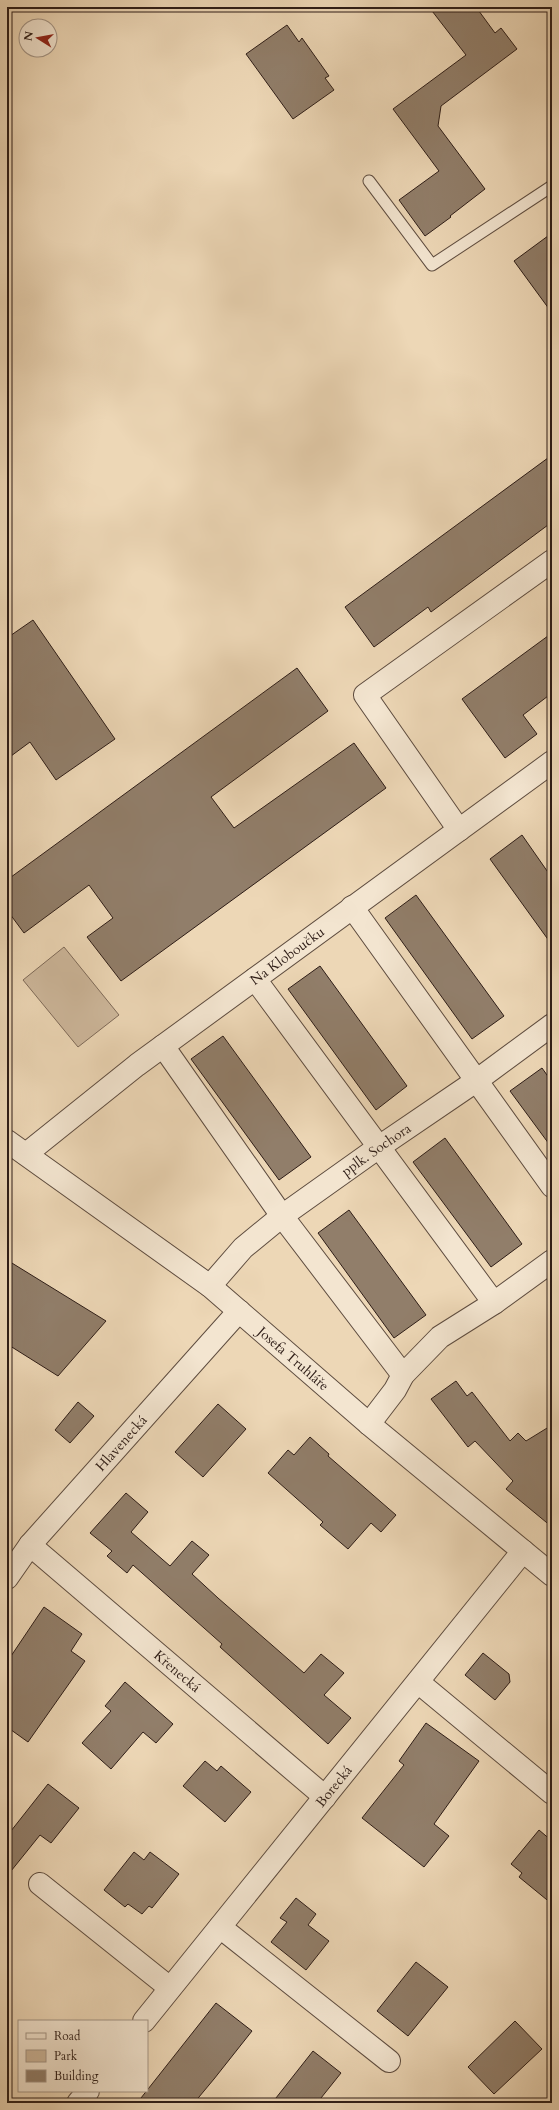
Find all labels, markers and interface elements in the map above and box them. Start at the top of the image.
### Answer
north arrow [18,18,58,58]
text: N [20,30,37,42]
street label: Na Kloboučku [246,922,328,989]
street label: pplk. Sochora [337,1119,415,1180]
street label: Josefa Truhláře [252,1321,333,1395]
street label: Hlavenecká [91,1411,151,1475]
street label: Křenecká [150,1646,205,1696]
street label: Borecká [311,1761,356,1811]
legend [18,2020,148,2092]
text: Road [54,2028,81,2044]
text: Park [54,2048,78,2064]
text: Building [54,2068,99,2084]

